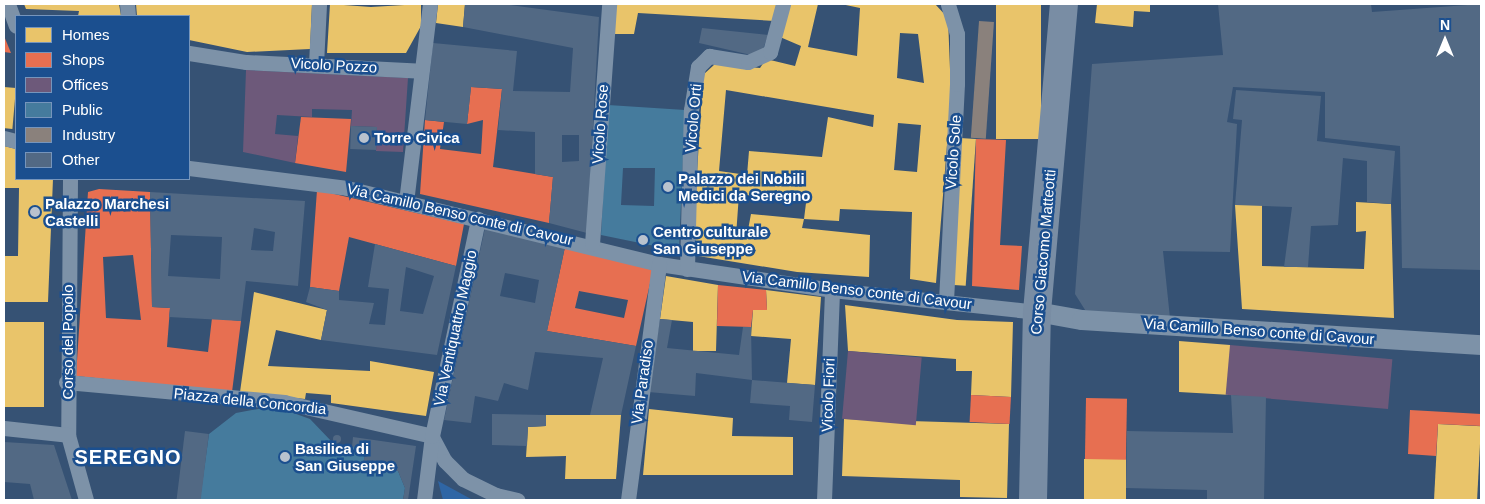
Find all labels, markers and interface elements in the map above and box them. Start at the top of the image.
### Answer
legend [15,15,190,180]
north arrow [1420,15,1470,65]
text: N [1440,17,1450,33]
text: Homes [62,26,110,43]
text: Shops [62,51,105,68]
street label: Vicolo Pozzo [290,54,378,76]
text: Offices [62,76,108,93]
street label: Vicolo Orti [681,83,705,153]
street label: Vicolo Rose [588,84,612,164]
text: Public [62,101,103,118]
street label: Vicolo Sole [941,114,965,190]
text: Industry [62,126,115,143]
place label: Torre Civica [374,129,460,147]
marker: Torre Civica [358,132,370,144]
text: Other [62,151,100,168]
place label: Palazzo dei Nobili Medici da Seregno [678,169,811,204]
street label: Corso Giacomo Matteotti [1027,169,1059,335]
street label: Via Camillo Benso conte di Cavour [345,179,575,249]
marker: Palazzo dei Nobili Medici da Seregno [662,181,674,193]
place label: Palazzo Marchesi Castelli [45,194,169,229]
marker: Palazzo Marchesi Castelli [29,206,41,218]
place label: Centro culturale San Giuseppe [653,222,768,257]
marker: Centro culturale San Giuseppe [637,234,649,246]
street label: Via Ventiquattro Maggio [430,248,480,408]
street label: Via Camillo Benso conte di Cavour [741,267,973,313]
street label: Corso del Popolo [59,284,77,400]
street label: Via Camillo Benso conte di Cavour [1143,314,1375,348]
street label: Via Paradiso [627,339,657,425]
street label: Vicolo Fiori [818,358,838,432]
street label: Piazza della Concordia [173,384,327,418]
place label: Basilica di San Giuseppe [295,439,395,474]
district label: SEREGNO [74,445,182,469]
marker: Basilica di San Giuseppe [279,451,291,463]

